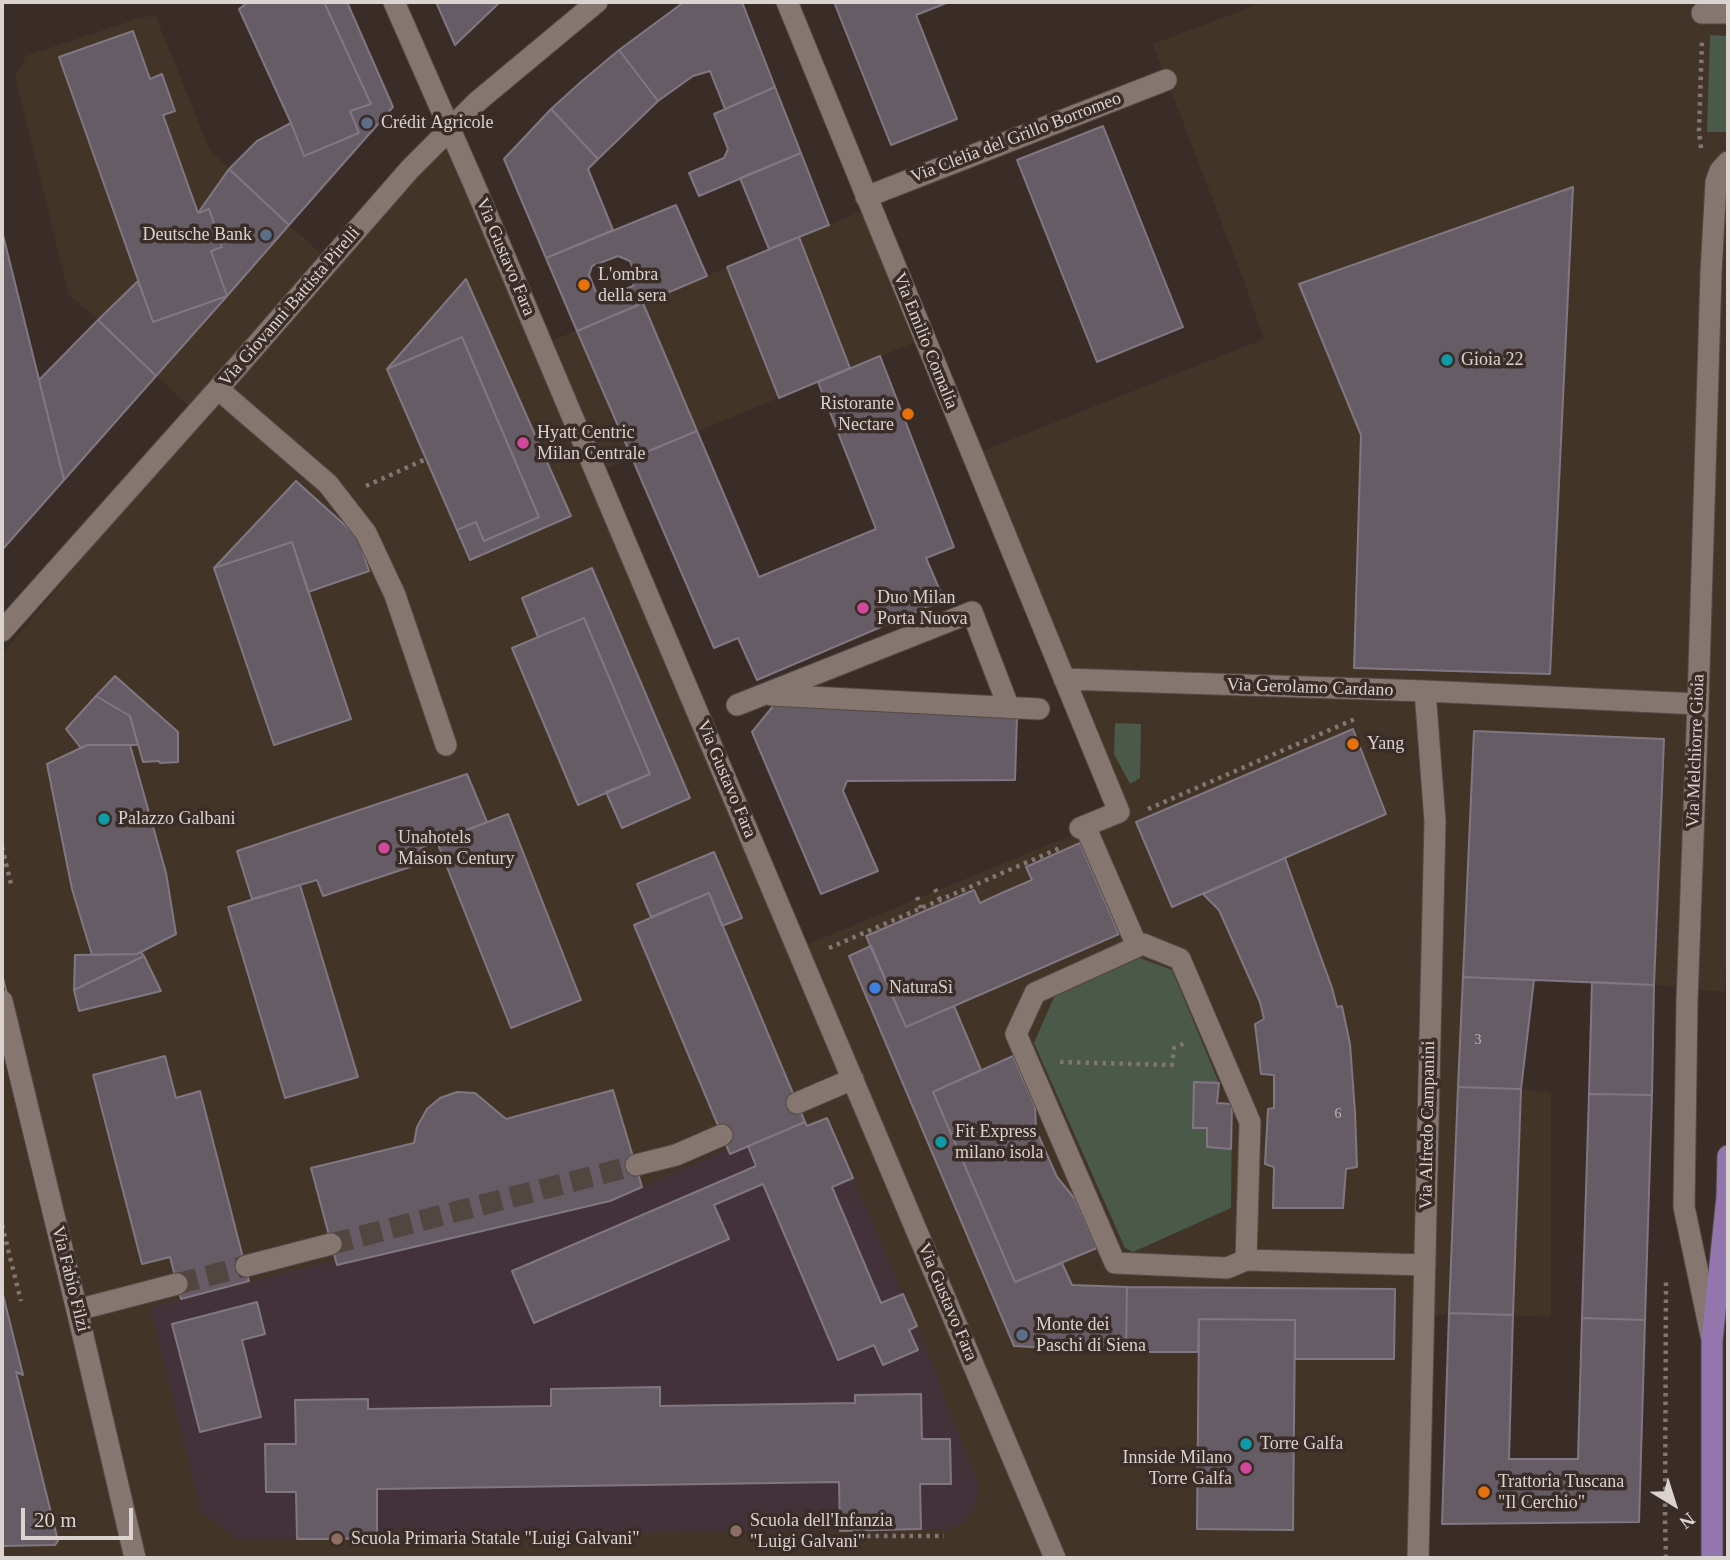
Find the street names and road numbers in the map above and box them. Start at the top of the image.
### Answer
street label: Via Clelia del Grillo Borromeo [908,88,1124,188]
street label: Via Gustavo Fara [470,195,540,319]
street label: Via Giovanni Battista Pirelli [215,223,365,391]
street label: Via Emilio Cornalia [888,270,962,412]
street label: Via Gerolamo Cardano [1226,674,1394,702]
street label: Via Melchiorre Gioia [1683,674,1709,828]
street label: Via Gustavo Fara [691,717,761,841]
street label: Via Alfredo Campanini [1416,1040,1440,1210]
street label: Via Fabio Filzi [46,1224,94,1334]
street label: Via Gustavo Fara [912,1240,982,1364]

